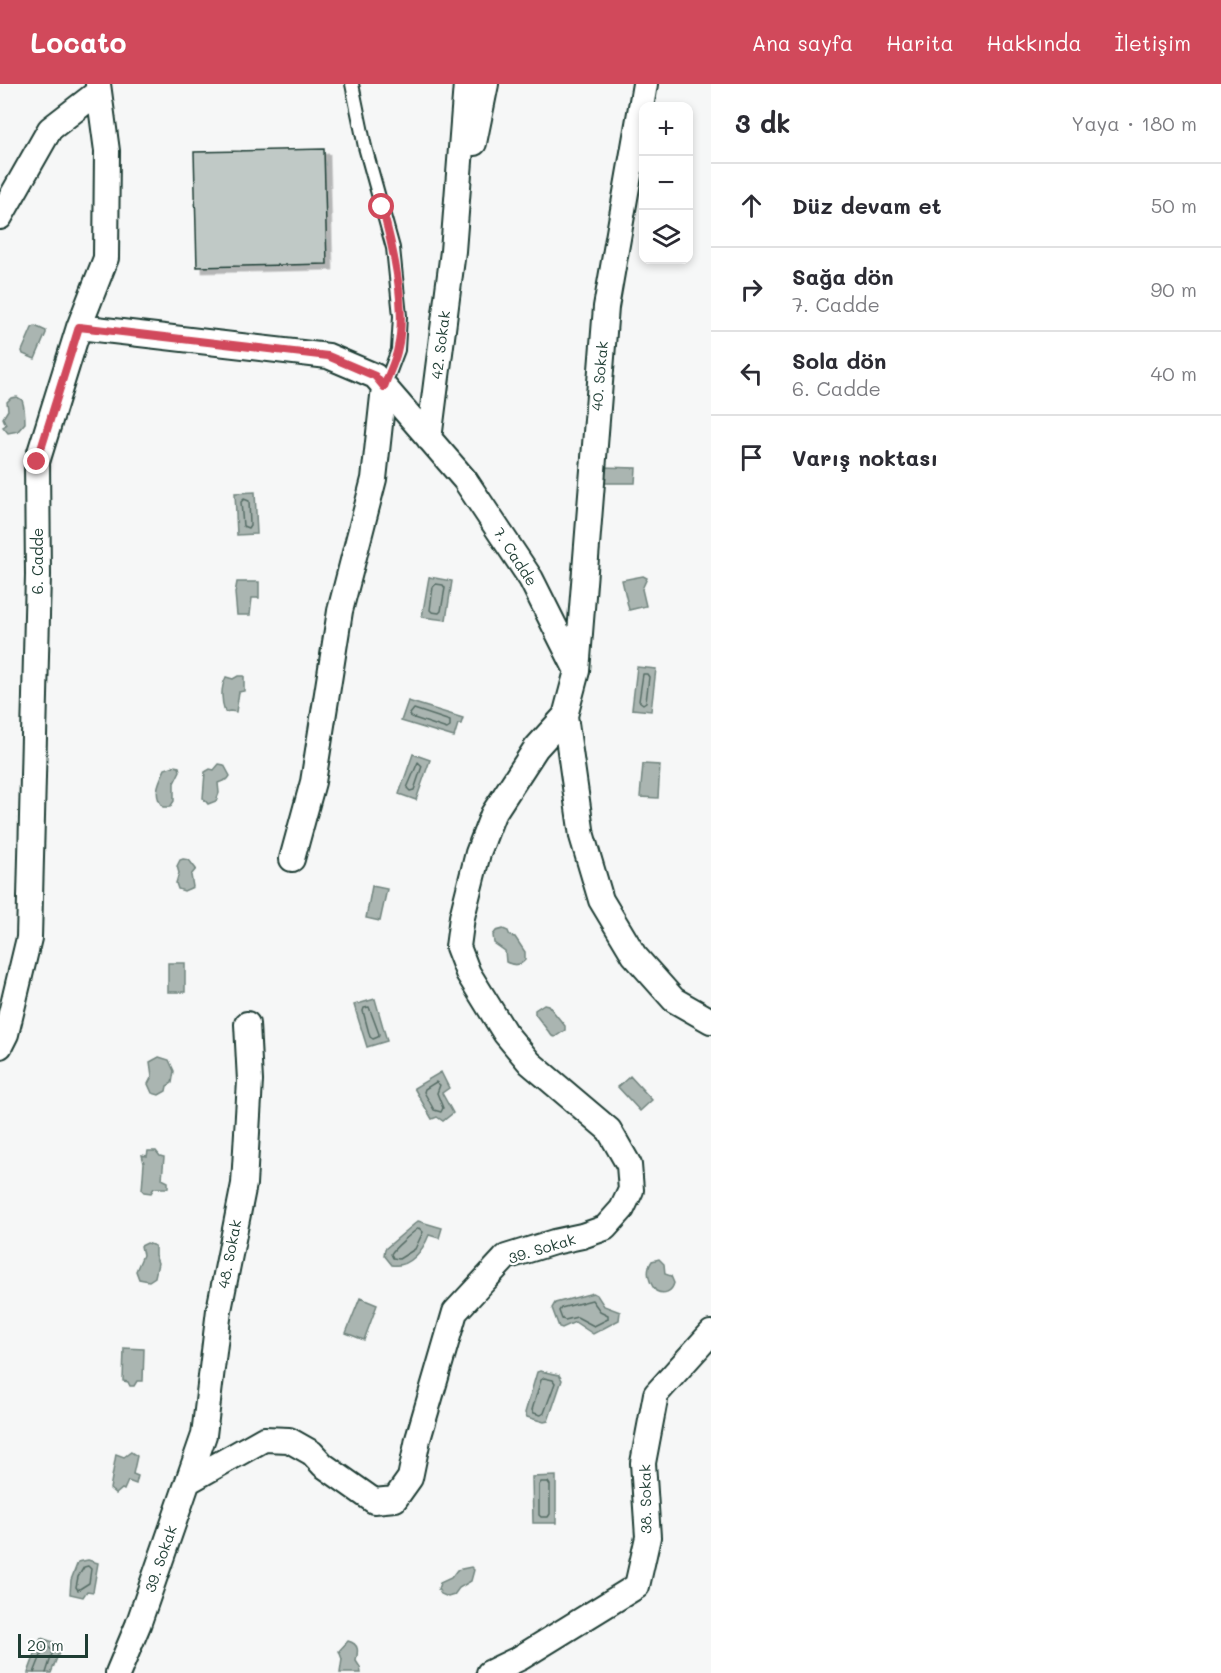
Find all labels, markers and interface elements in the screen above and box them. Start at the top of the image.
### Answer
text: Locato [30,24,127,60]
text: Ana sayfa [752,29,853,56]
text: Harita [886,29,954,56]
text: Hakkında [987,29,1081,56]
text: İletişim [1114,29,1191,56]
map controls [639,102,693,264]
button: + [639,102,693,156]
text: 3 dk [735,106,790,140]
text: Yaya · 180 m [1071,110,1197,136]
button: − [639,156,693,210]
icon: ahead [735,189,768,222]
text: Düz devam et [792,191,941,220]
text: 50 m [1151,192,1197,218]
route start [368,193,394,219]
button: layers [639,210,693,264]
text: Sağa dön [792,262,894,291]
icon: right [735,273,768,306]
text: 90 m [1151,276,1197,302]
text: 7. Cadde [792,291,880,317]
street label: 42. Sokak [426,309,454,380]
street label: 40. Sokak [586,340,612,412]
text: Sola dön [792,346,886,375]
icon: left [735,357,768,390]
text: 40 m [1151,360,1197,386]
text: 6. Cadde [792,375,881,401]
icon: arrive [735,441,768,474]
text: Varış noktası [792,443,938,472]
route end [23,448,49,474]
street label: 7. Cadde [489,523,542,590]
street label: 6. Cadde [27,528,47,594]
street label: 48. Sokak [213,1218,245,1290]
street label: 39. Sokak [506,1228,578,1268]
street label: 38. Sokak [634,1464,656,1534]
street label: 39. Sokak [139,1523,181,1595]
scale bar [18,1631,88,1658]
text: 20 m [27,1634,64,1655]

